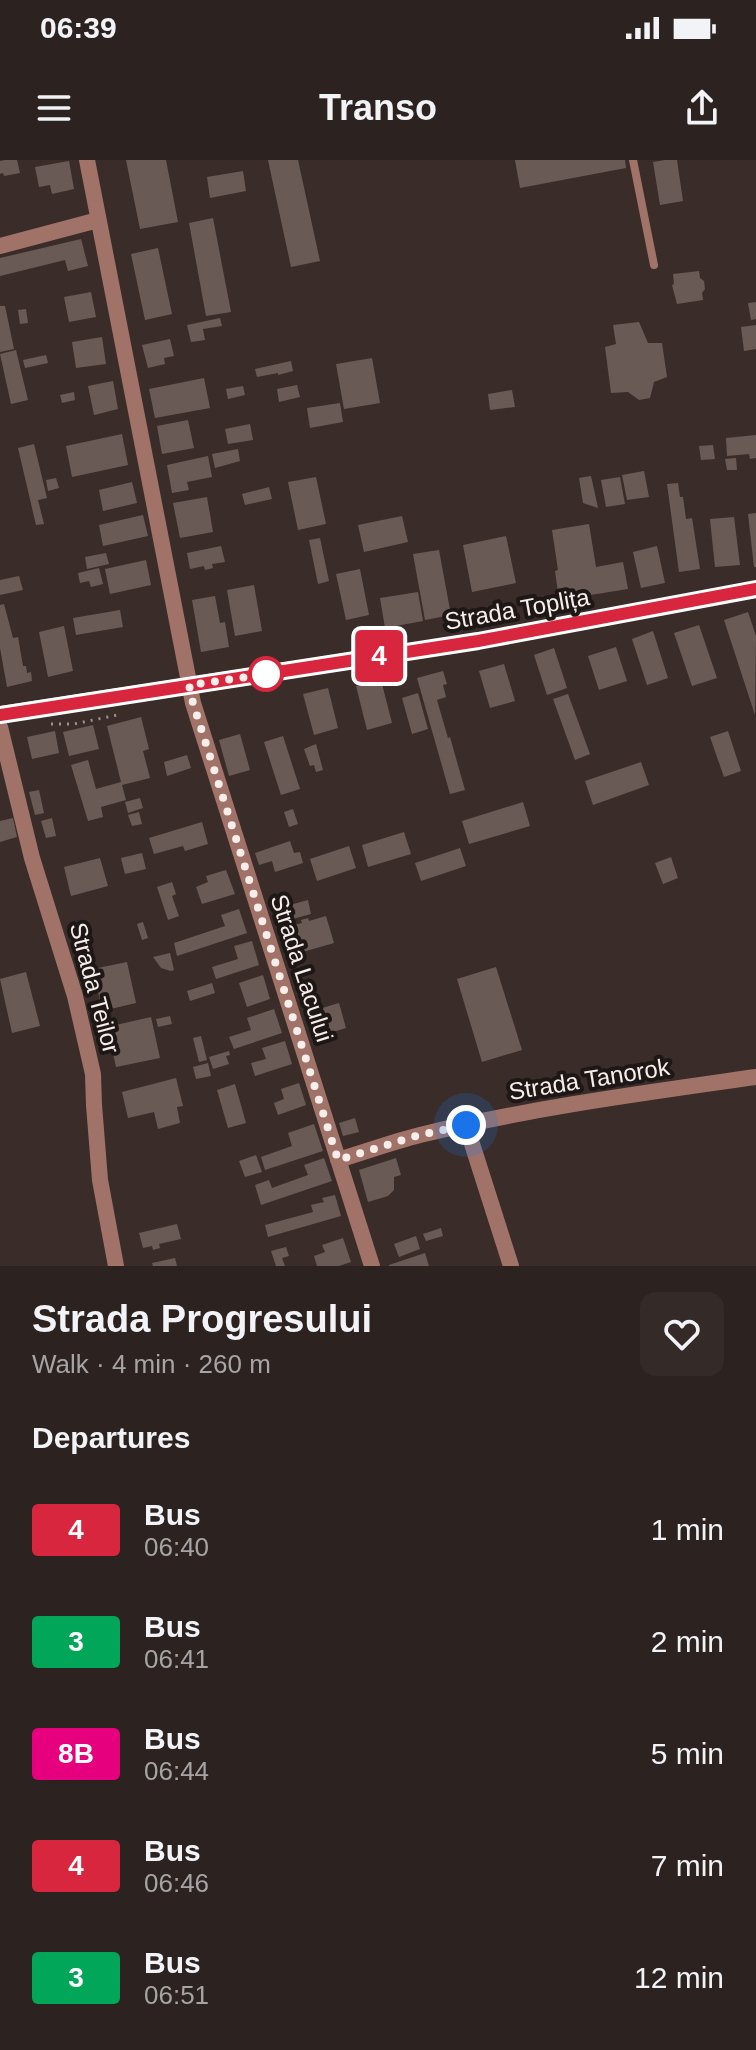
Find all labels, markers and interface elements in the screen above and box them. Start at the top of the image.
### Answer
text: 06:39 [40,11,117,44]
icon: menu [32,86,76,130]
icon: share [680,86,724,130]
text: Transo [319,87,437,128]
street label: Strada Toplița [443,583,592,635]
line badge: 4 [353,630,405,682]
text: 4 [371,640,387,671]
unlabelled marker [249,657,283,691]
street label: Strada Lacului [265,891,339,1045]
street label: Strada Teilor [65,920,125,1056]
street label: Strada Tanorok [507,1053,672,1105]
your location [446,1105,486,1145]
button: heart [640,1292,724,1376]
text: Strada Progresului [32,1298,372,1340]
text: Walk · 4 min · 260 m [32,1349,271,1379]
text: Departures [32,1421,190,1454]
text: Bus [144,1498,201,1531]
text: 1 min [651,1513,724,1546]
text: 4 [68,1514,84,1545]
text: 06:40 [144,1532,209,1562]
text: Bus [144,1610,201,1643]
text: 2 min [651,1625,724,1658]
text: 3 [68,1626,84,1657]
text: 06:41 [144,1644,209,1674]
text: Bus [144,1722,201,1755]
text: 5 min [651,1737,724,1770]
text: 8B [58,1738,94,1769]
text: 06:44 [144,1756,209,1786]
text: Bus [144,1834,201,1867]
text: 7 min [651,1849,724,1882]
text: 4 [68,1850,84,1881]
text: 06:46 [144,1868,209,1898]
text: Bus [144,1946,201,1979]
text: 12 min [634,1961,724,1994]
text: 3 [68,1962,84,1993]
text: 06:51 [144,1980,209,2010]

